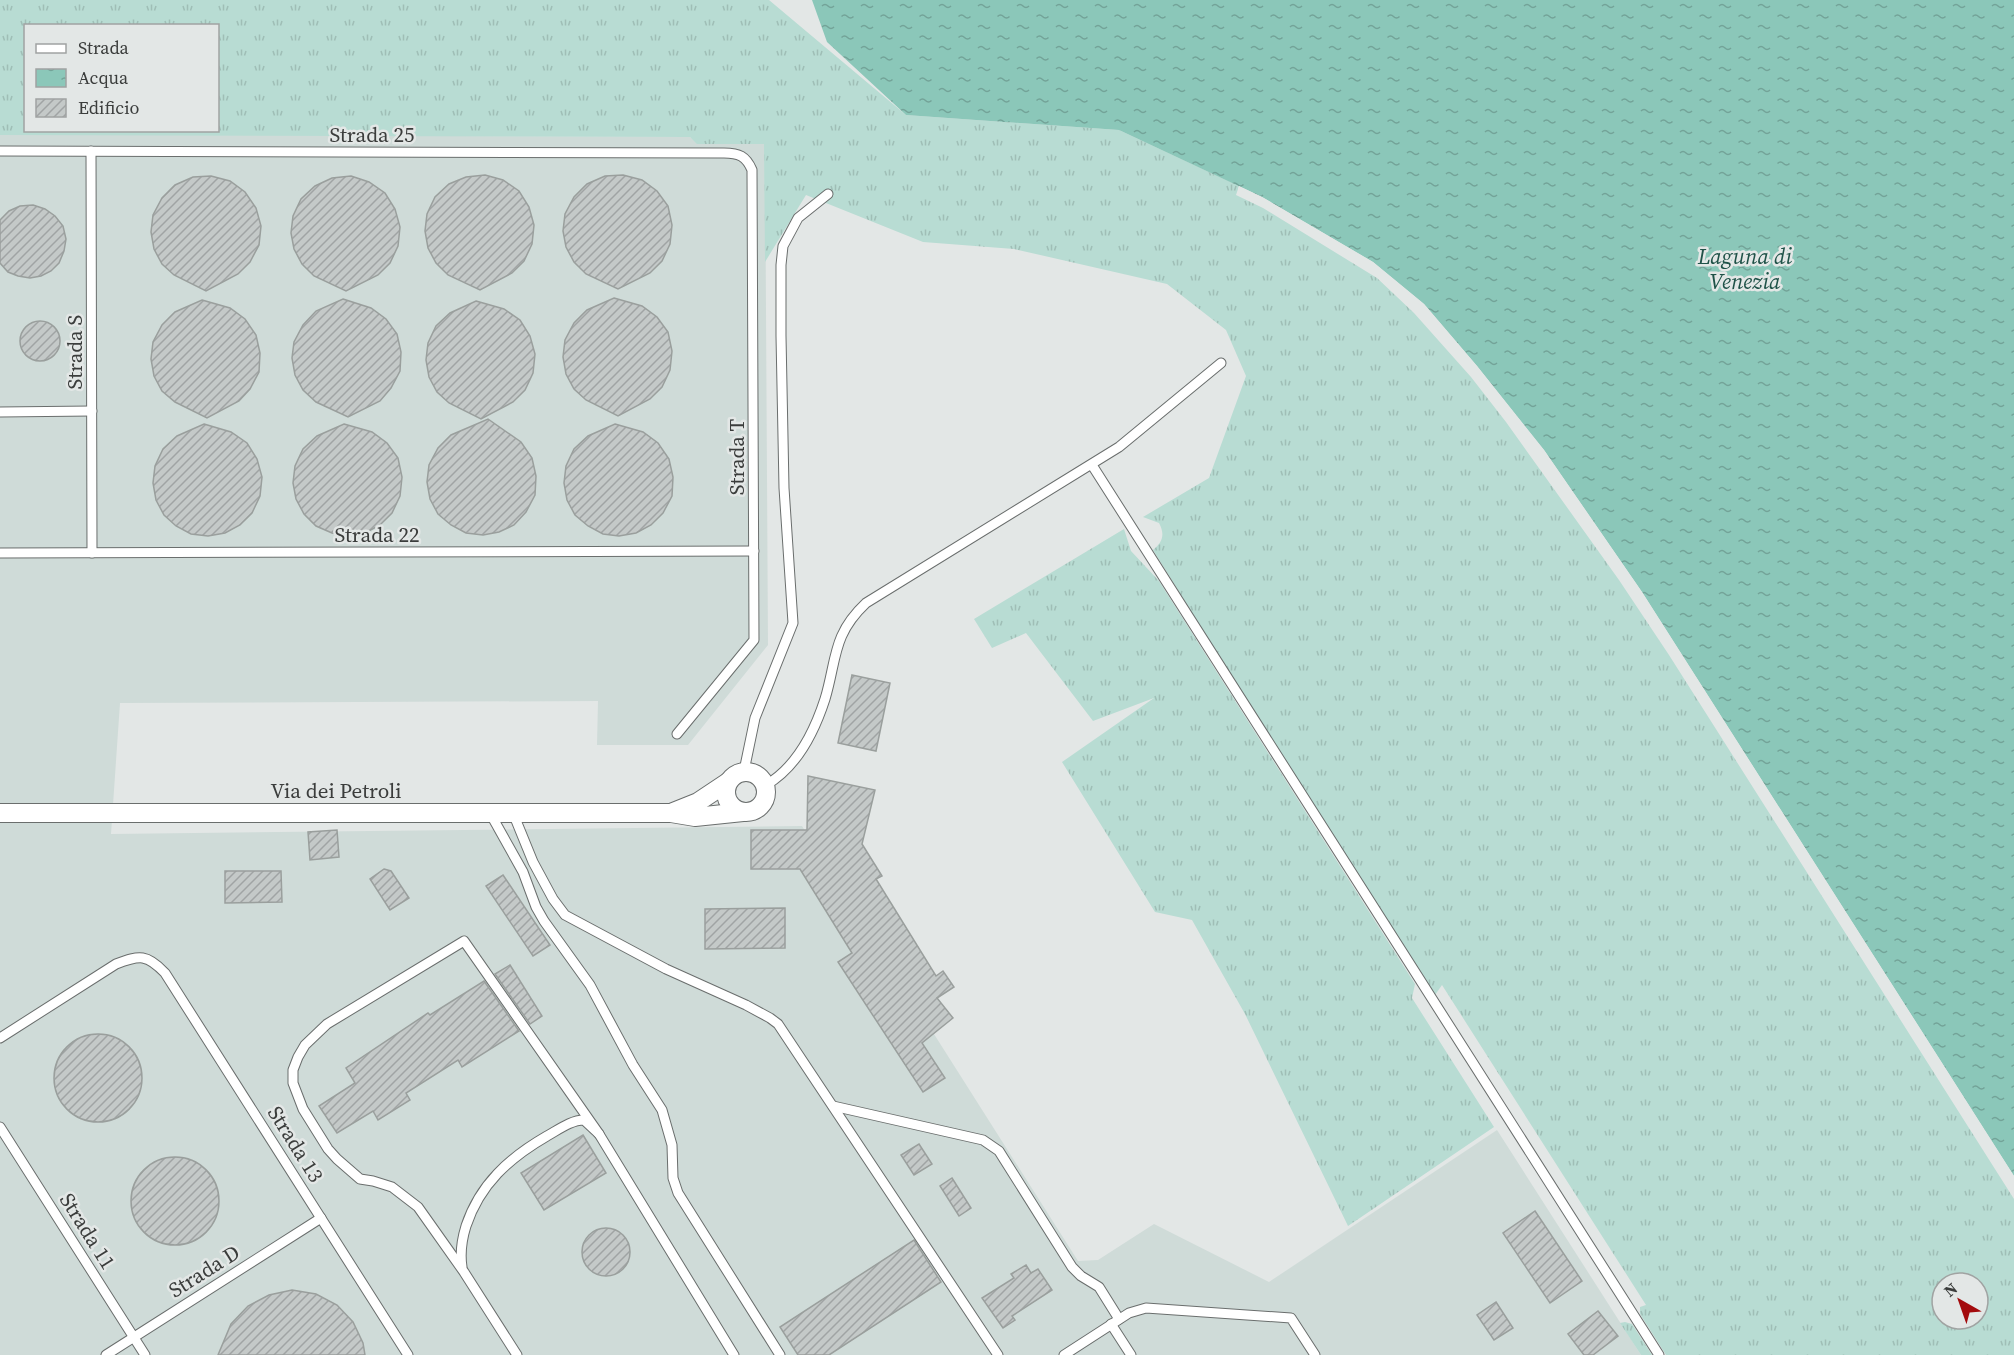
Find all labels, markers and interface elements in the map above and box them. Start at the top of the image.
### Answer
legend [24,24,219,132]
text: Strada [78,35,129,60]
text: Acqua [78,65,129,90]
text: Edificio [78,95,139,120]
street label: Strada 25 [330,120,415,149]
water label: Laguna di Venezia [1697,241,1793,296]
street label: Strada S [60,315,89,389]
street label: Strada T [722,419,751,495]
street label: Strada 22 [335,520,420,549]
street label: Via dei Petroli [270,776,402,805]
street label: Strada 13 [261,1100,331,1188]
street label: Strada 11 [53,1187,123,1275]
street label: Strada D [163,1238,245,1304]
north arrow [1930,1271,1990,1331]
text: N [1939,1277,1962,1302]

